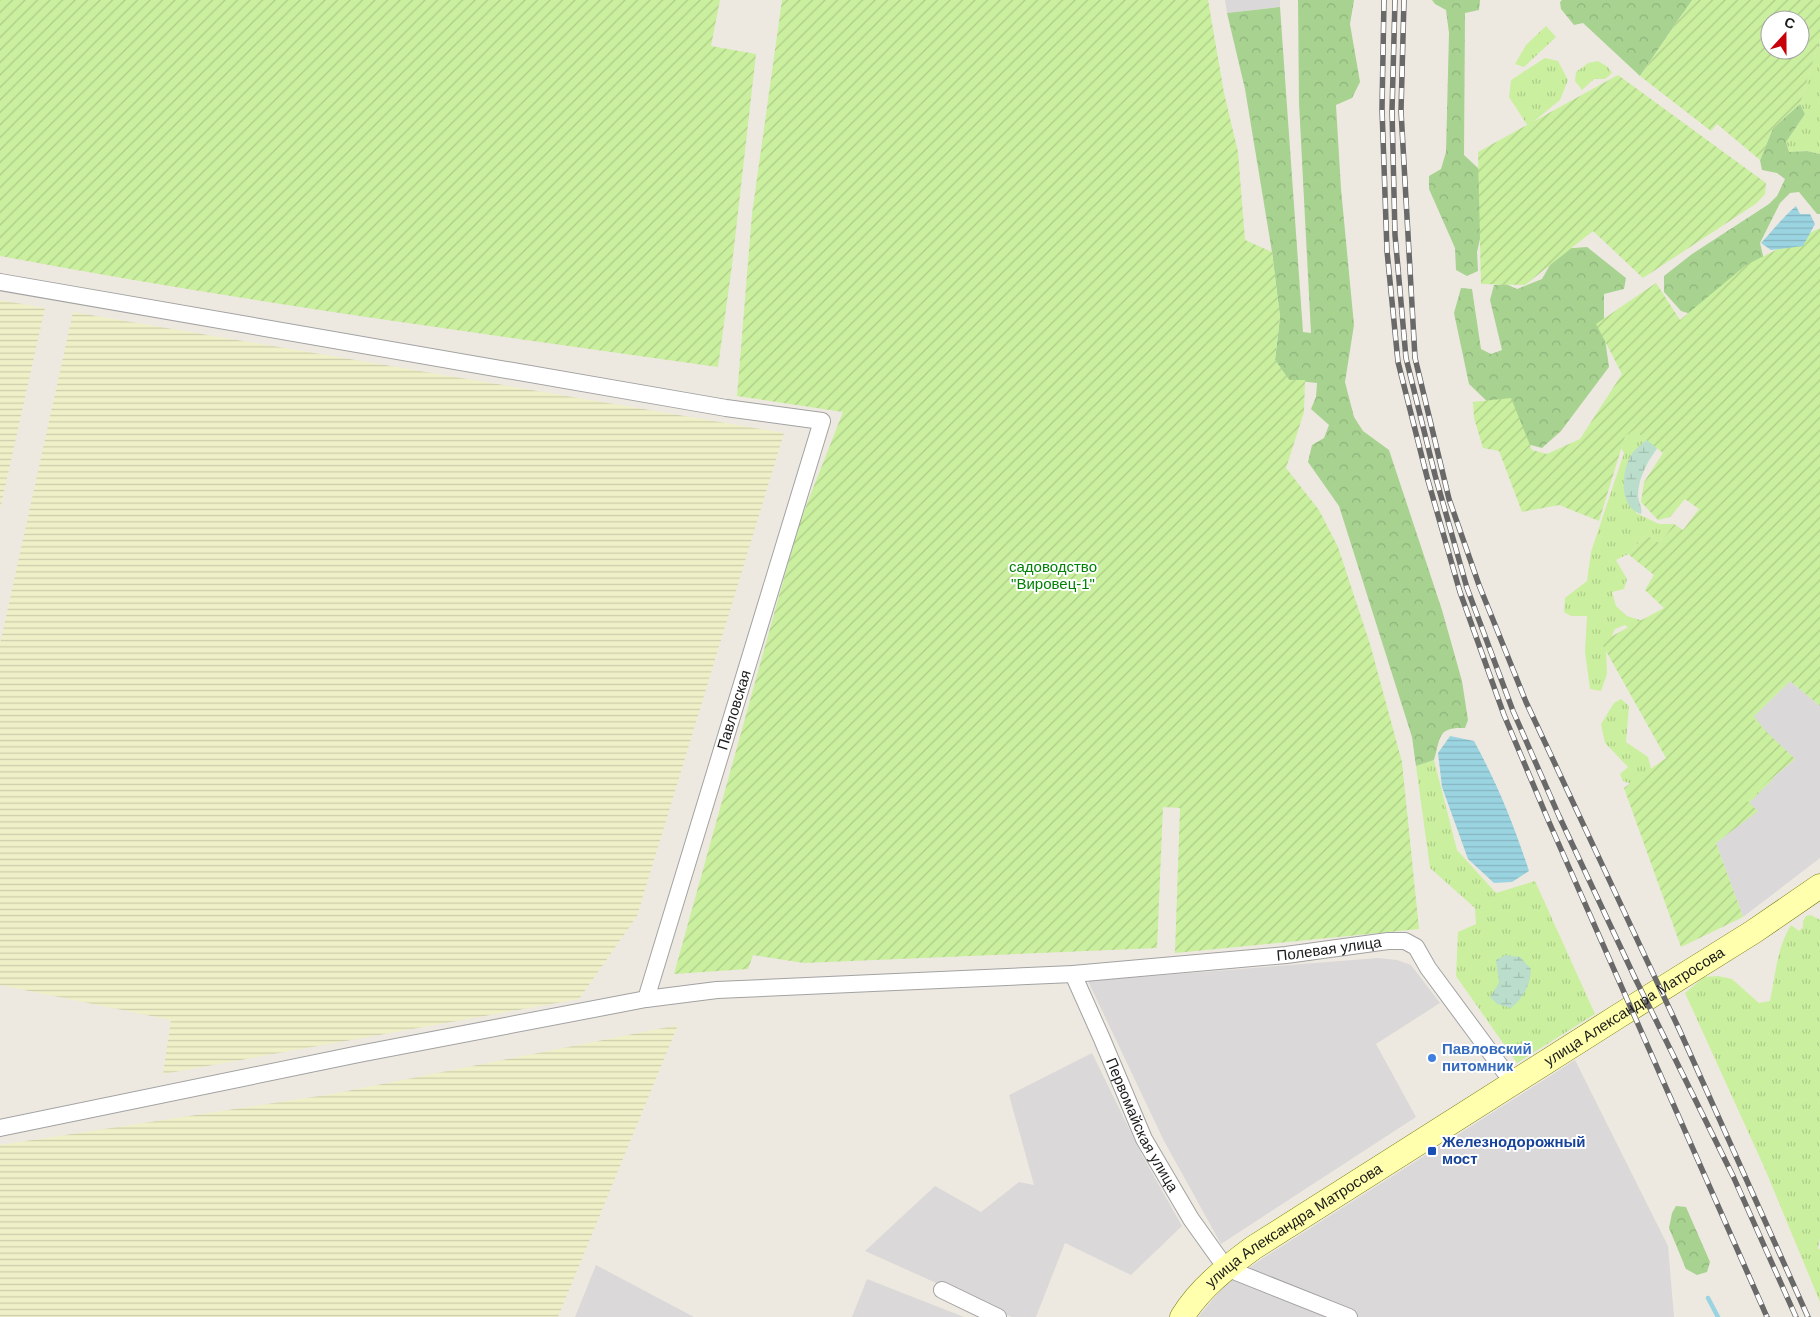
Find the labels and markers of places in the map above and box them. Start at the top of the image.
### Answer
place label: Павловский питомник [1442,1040,1532,1074]
marker: Павловский питомник [1426,1052,1438,1064]
place label: Железнодорожный мост [1441,1133,1586,1167]
marker: Железнодорожный мост [1426,1145,1438,1157]

